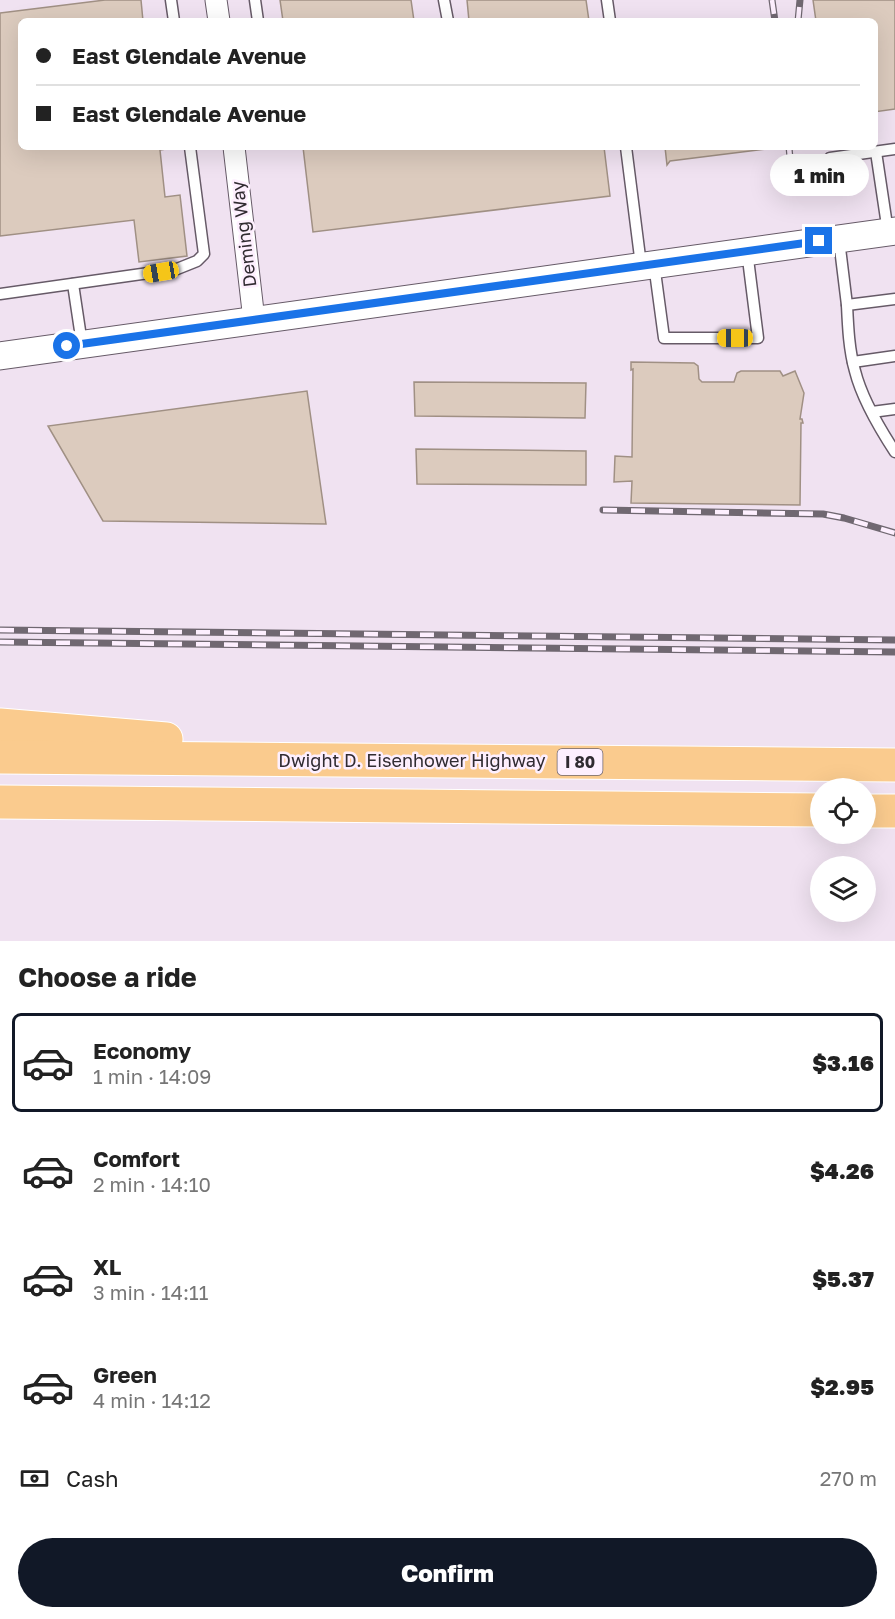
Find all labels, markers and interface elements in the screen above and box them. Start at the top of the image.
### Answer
text: East Glendale Avenue [72,42,306,69]
text: East Glendale Avenue [72,100,306,127]
callout: 1 min [770,154,868,196]
text: 1 min [794,163,845,187]
street label: Deming Way [226,180,260,289]
route end [805,227,832,254]
car [142,260,180,284]
car [717,329,753,347]
route start [53,332,80,359]
street label: Dwight D. Eisenhower Highway [278,749,546,771]
road number: I 80 [558,749,602,775]
map controls [810,778,876,922]
button: locate [810,778,876,844]
button: layers [810,856,876,922]
text: Choose a ride [18,961,197,993]
icon: car [21,1036,75,1090]
text: Economy [93,1037,191,1064]
text: $3.16 [812,1049,874,1076]
text: 1 min · 14:09 [93,1064,211,1088]
icon: car [21,1144,75,1198]
text: Comfort [93,1145,180,1172]
text: $4.26 [810,1157,874,1184]
text: 2 min · 14:10 [93,1172,211,1196]
icon: car [21,1252,75,1306]
text: XL [93,1253,121,1280]
text: $5.37 [812,1265,874,1292]
text: 3 min · 14:11 [93,1280,208,1304]
icon: car [21,1360,75,1414]
text: Green [93,1361,157,1388]
text: $2.95 [810,1373,874,1400]
text: 4 min · 14:12 [93,1388,211,1412]
icon: cash [18,1462,51,1495]
text: Cash [66,1465,119,1492]
text: 270 m [820,1466,877,1490]
button: Confirm [18,1538,877,1607]

